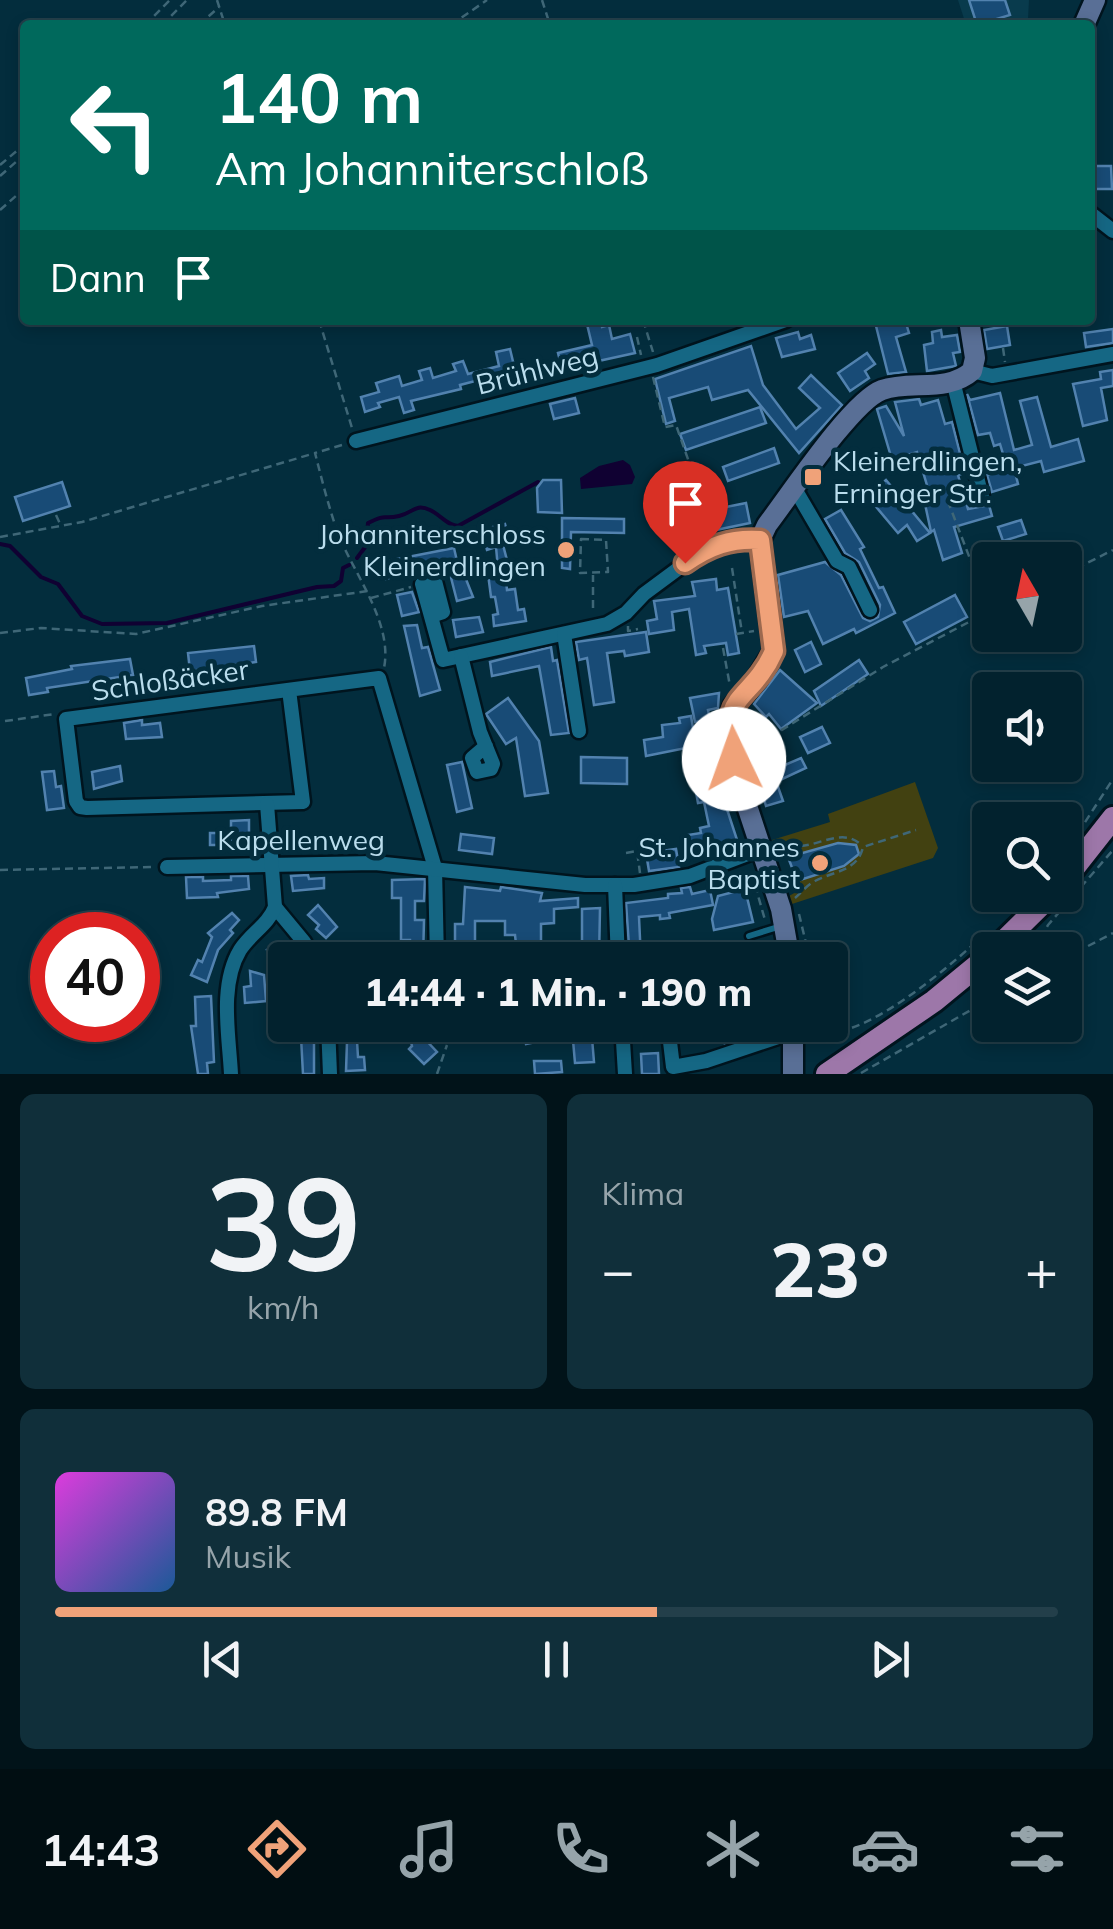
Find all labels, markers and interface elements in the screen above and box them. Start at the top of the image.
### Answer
text: 140 m [215,53,423,141]
icon: left [50,60,180,190]
text: Am Johanniterschloß [215,140,649,196]
icon: arrive [166,250,221,305]
text: Dann [50,254,146,302]
street label: Brühlweg [472,337,602,402]
place label: Kleinerdlingen, Erninger Str. [833,443,1022,510]
pin [643,461,728,564]
marker: Kleinerdlingen, Erninger Str. [802,466,824,488]
icon: arrive [658,476,713,531]
place label: Johanniterschloss Kleinerdlingen [319,516,546,583]
marker: Johanniterschloss Kleinerdlingen [555,539,577,561]
north arrow [972,542,1082,652]
map controls [972,542,1082,1042]
street label: Schloßäcker [89,651,252,708]
button: sound [972,672,1082,782]
position arrow [682,707,786,811]
button: search [972,802,1082,912]
street label: Kapellenweg [217,822,385,857]
place label: St. Johannes Baptist [638,829,800,896]
marker: St. Johannes Baptist [809,852,831,874]
speed limit sign: 40 [30,912,160,1042]
button: layers [972,932,1082,1042]
text: 14:44 · 1 Min. · 190 m [364,968,752,1016]
text: 39 [205,1140,361,1304]
text: Klima [602,1173,684,1213]
text: 23° [770,1222,889,1316]
text: − [602,1235,635,1304]
text: + [1025,1235,1058,1304]
text: km/h [247,1287,319,1327]
text: 89.8 FM [205,1488,348,1536]
text: Musik [205,1536,291,1576]
icon: previous [195,1632,250,1687]
icon: pause [529,1632,584,1687]
icon: next [863,1632,918,1687]
icon: directions [242,1814,312,1884]
icon: music [394,1814,464,1884]
icon: phone [546,1814,616,1884]
icon: climate [698,1814,768,1884]
icon: car [850,1814,920,1884]
icon: filters [1002,1814,1072,1884]
text: 14:43 [41,1821,160,1877]

